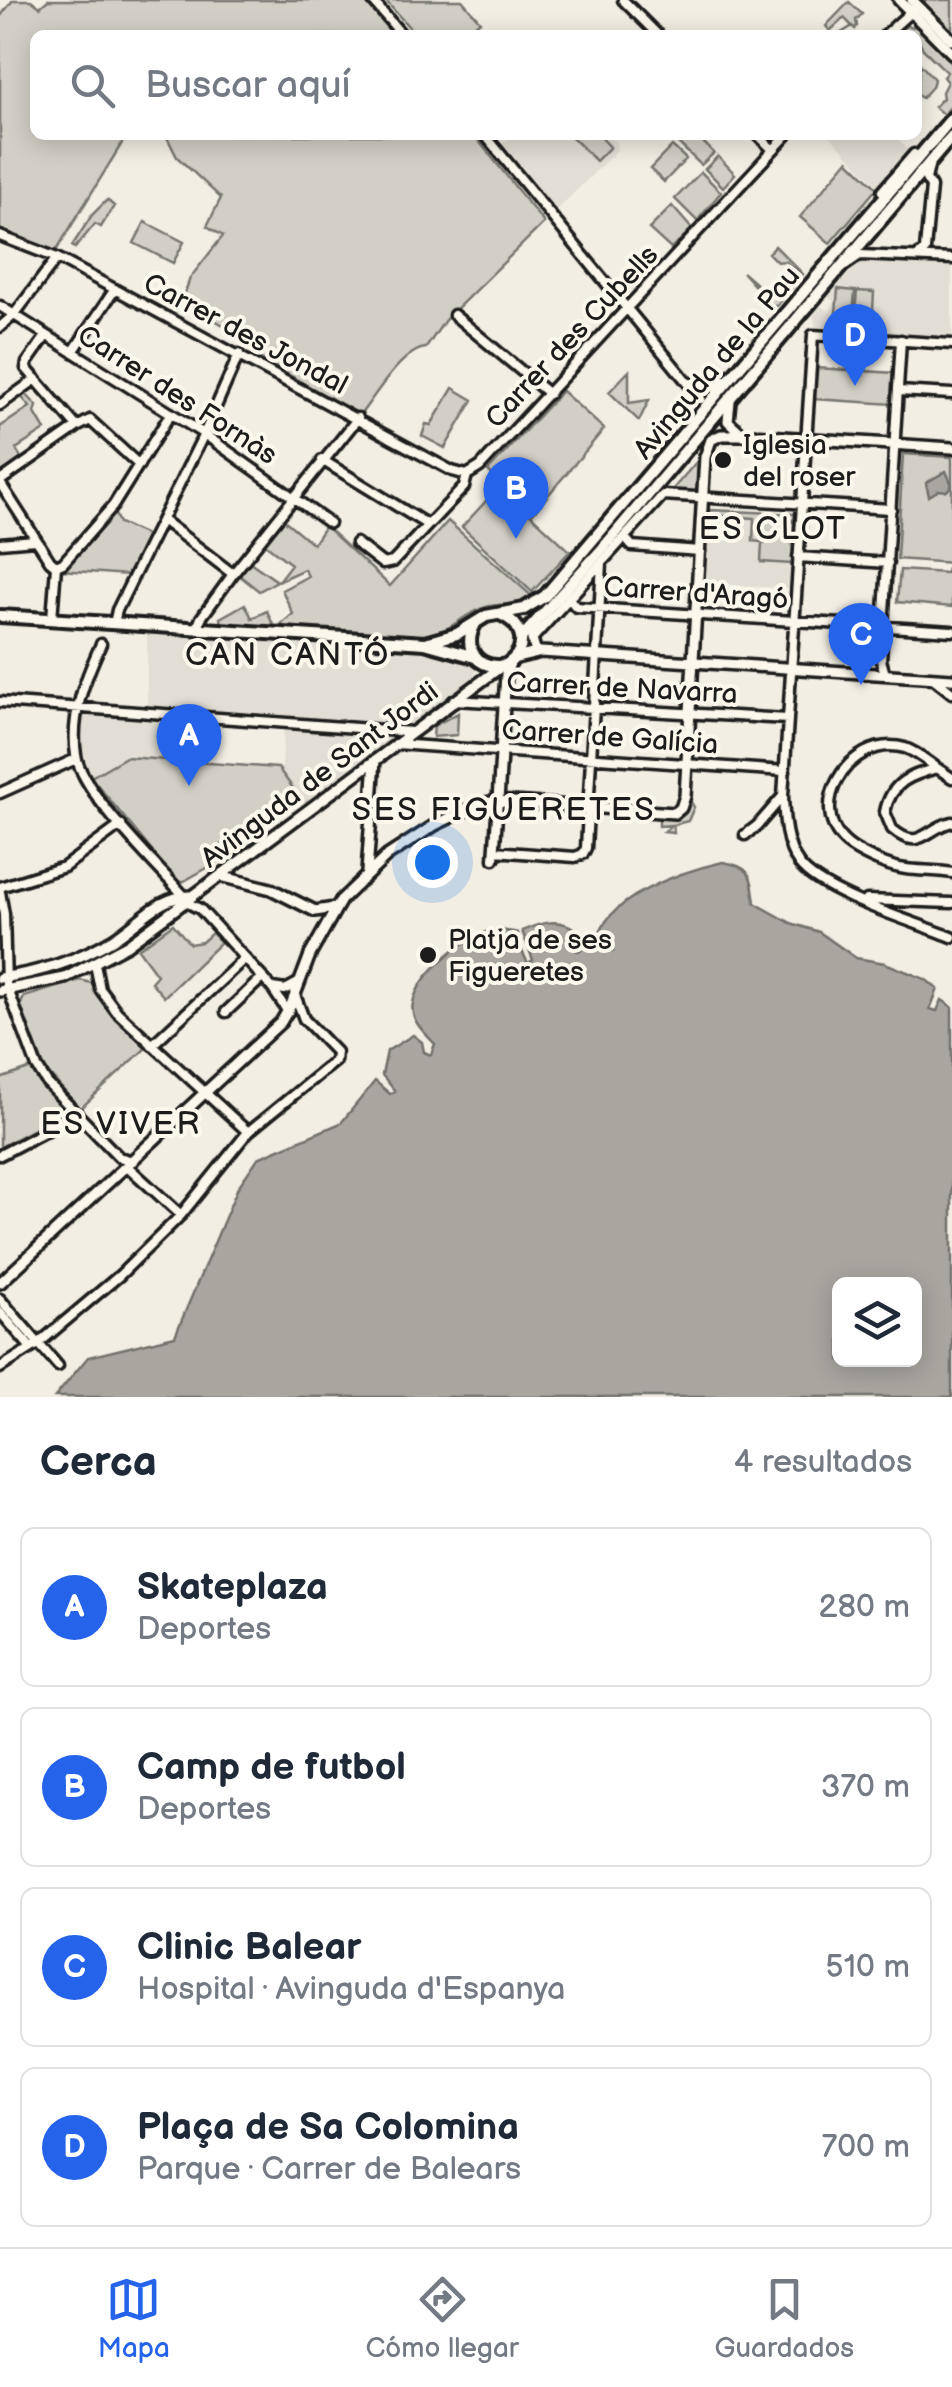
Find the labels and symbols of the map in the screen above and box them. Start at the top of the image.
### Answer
street label: Carrer des Cubells [479,239,665,435]
street label: Avinguda de la Pau [627,260,807,466]
street label: Carrer des Jondal [138,267,353,402]
pin: D [822,304,888,386]
street label: Carrer des Fornàs [71,318,283,472]
place label: Iglesia del roser [743,429,856,494]
marker: Iglesia del roser [712,449,734,471]
pin: B [484,456,548,539]
district label: ES CLOT [699,510,847,549]
street label: Carrer d'Aragó [602,571,789,616]
pin: C [828,602,894,685]
district label: CAN CANTÓ [185,635,391,675]
street label: Carrer de Navarra [506,666,738,711]
street label: Avinguda de Sant Jordi [195,675,445,875]
pin: A [156,704,222,786]
street label: Carrer de Galícia [501,713,719,762]
district label: SES FIGUERETES [352,791,656,830]
your location [407,837,458,888]
place label: Platja de ses Figueretes [448,924,612,989]
marker: Platja de ses Figueretes [417,944,439,966]
district label: ES VIVER [40,1105,202,1144]

